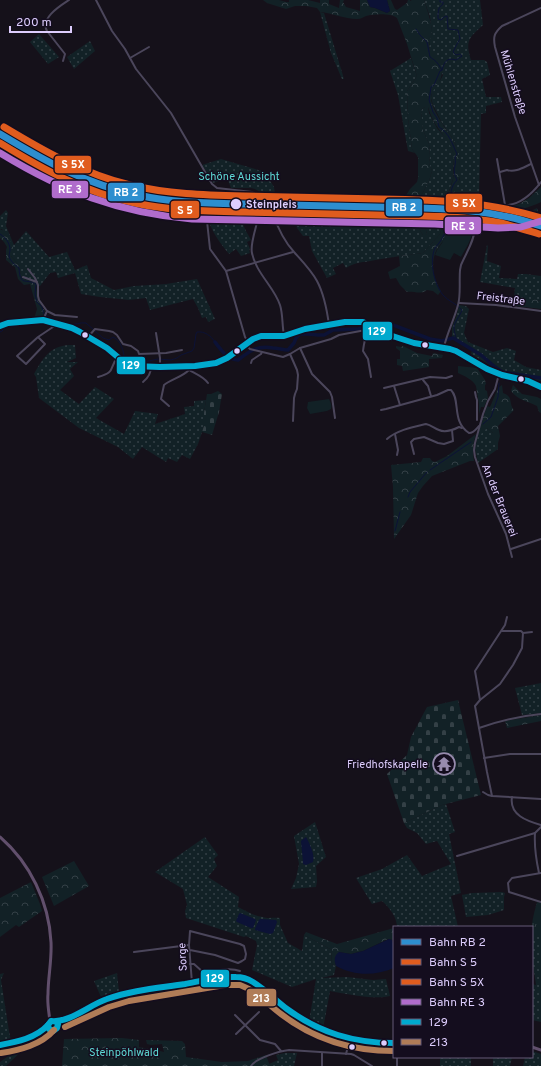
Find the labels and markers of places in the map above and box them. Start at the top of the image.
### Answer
marker: Steinpleis [229,197,243,211]
place label: Steinpleis [246,198,297,212]
unlabelled marker [80,330,90,340]
unlabelled marker [420,340,430,350]
unlabelled marker [232,346,242,356]
unlabelled marker [516,374,526,384]
temple icon: Friedhofskapelle [431,751,457,777]
place label: Friedhofskapelle [347,758,428,772]
unlabelled marker [379,1038,389,1048]
unlabelled marker [347,1042,357,1052]

